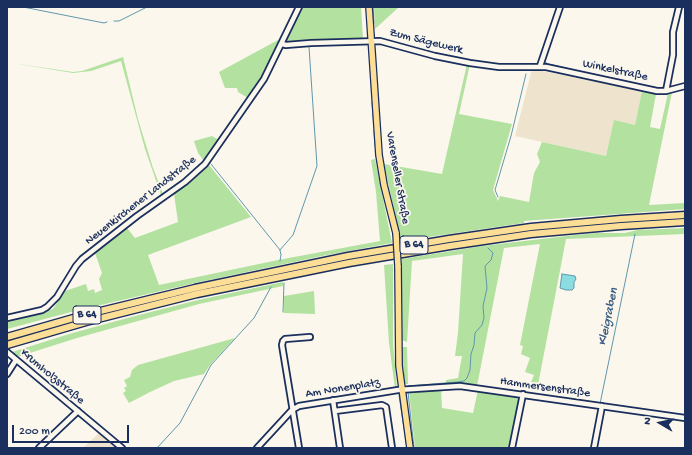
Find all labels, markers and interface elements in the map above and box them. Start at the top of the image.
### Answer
street label: Zum Sägewerk [388,26,464,58]
street label: Winkelstraße [581,57,649,85]
street label: Varenseller Straße [382,131,412,225]
street label: Neuenkirchener Landstraße [83,153,199,249]
road number: B 64 [400,236,428,254]
water label: Kleigraben [595,287,623,347]
road number: B 64 [73,306,101,324]
street label: Krumholzstraße [17,346,87,408]
street label: Hammersenstraße [499,375,591,401]
street label: Am Nonenplatz [305,376,381,402]
north arrow [640,403,680,443]
scale bar [14,417,131,443]
text: N [642,417,655,426]
text: 200 m [19,425,50,439]

